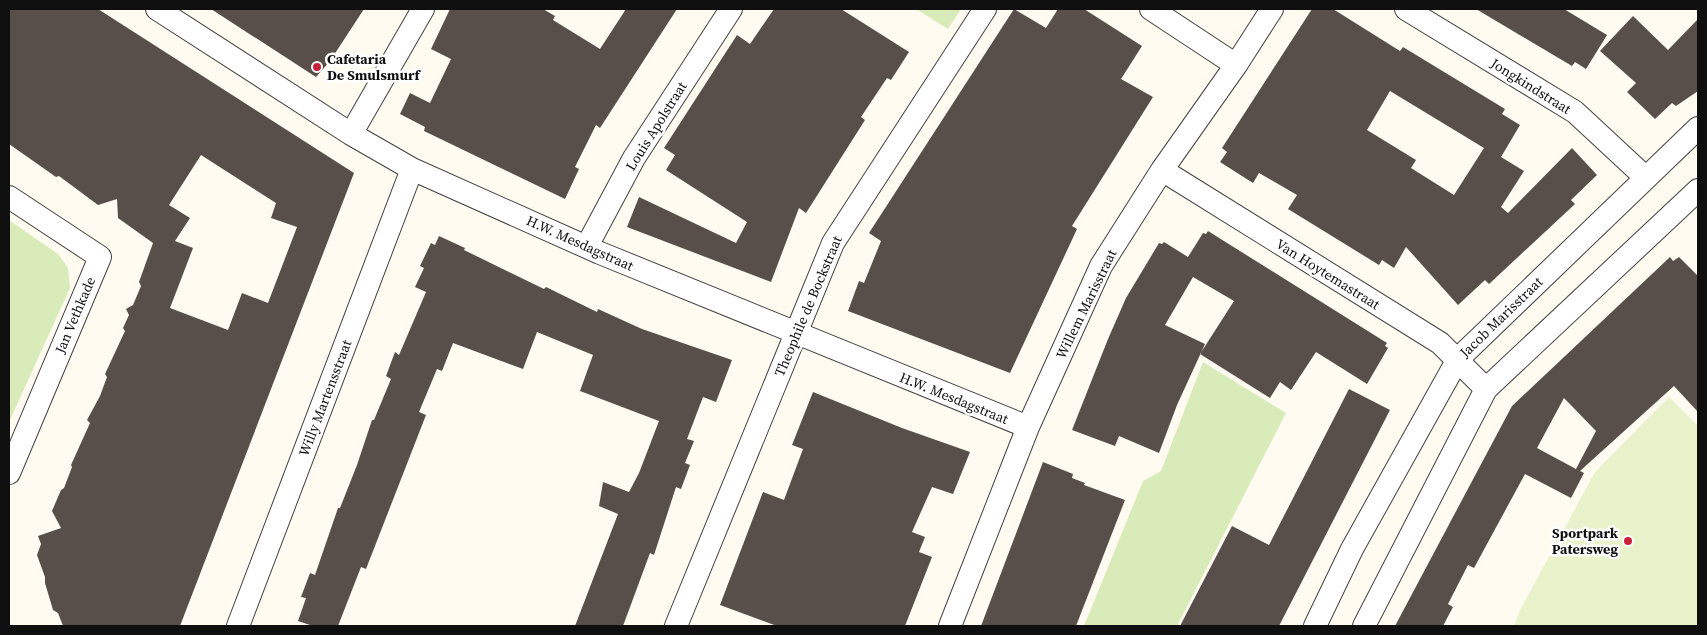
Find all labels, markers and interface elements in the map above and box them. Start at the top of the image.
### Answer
place label: Cafetaria De Smulsmurf [327,49,421,85]
street label: Jongkindstraat [1486,53,1576,119]
marker: Cafetaria De Smulsmurf [311,61,323,73]
street label: Louis Apolstraat [621,77,692,174]
street label: H.W. Mesdagstraat [523,210,637,276]
street label: Theophile de Bockstraat [769,232,847,379]
street label: Van Hoytemastraat [1272,234,1384,314]
street label: Willem Marisstraat [1051,246,1121,362]
street label: Jacob Marisstraat [1454,272,1547,363]
street label: Jan Vethkade [49,274,100,357]
street label: Willy Martensstraat [294,337,357,459]
street label: H.W. Mesdagstraat [897,367,1012,429]
place label: Sportpark Patersweg [1552,523,1619,559]
marker: Sportpark Patersweg [1622,535,1634,547]

